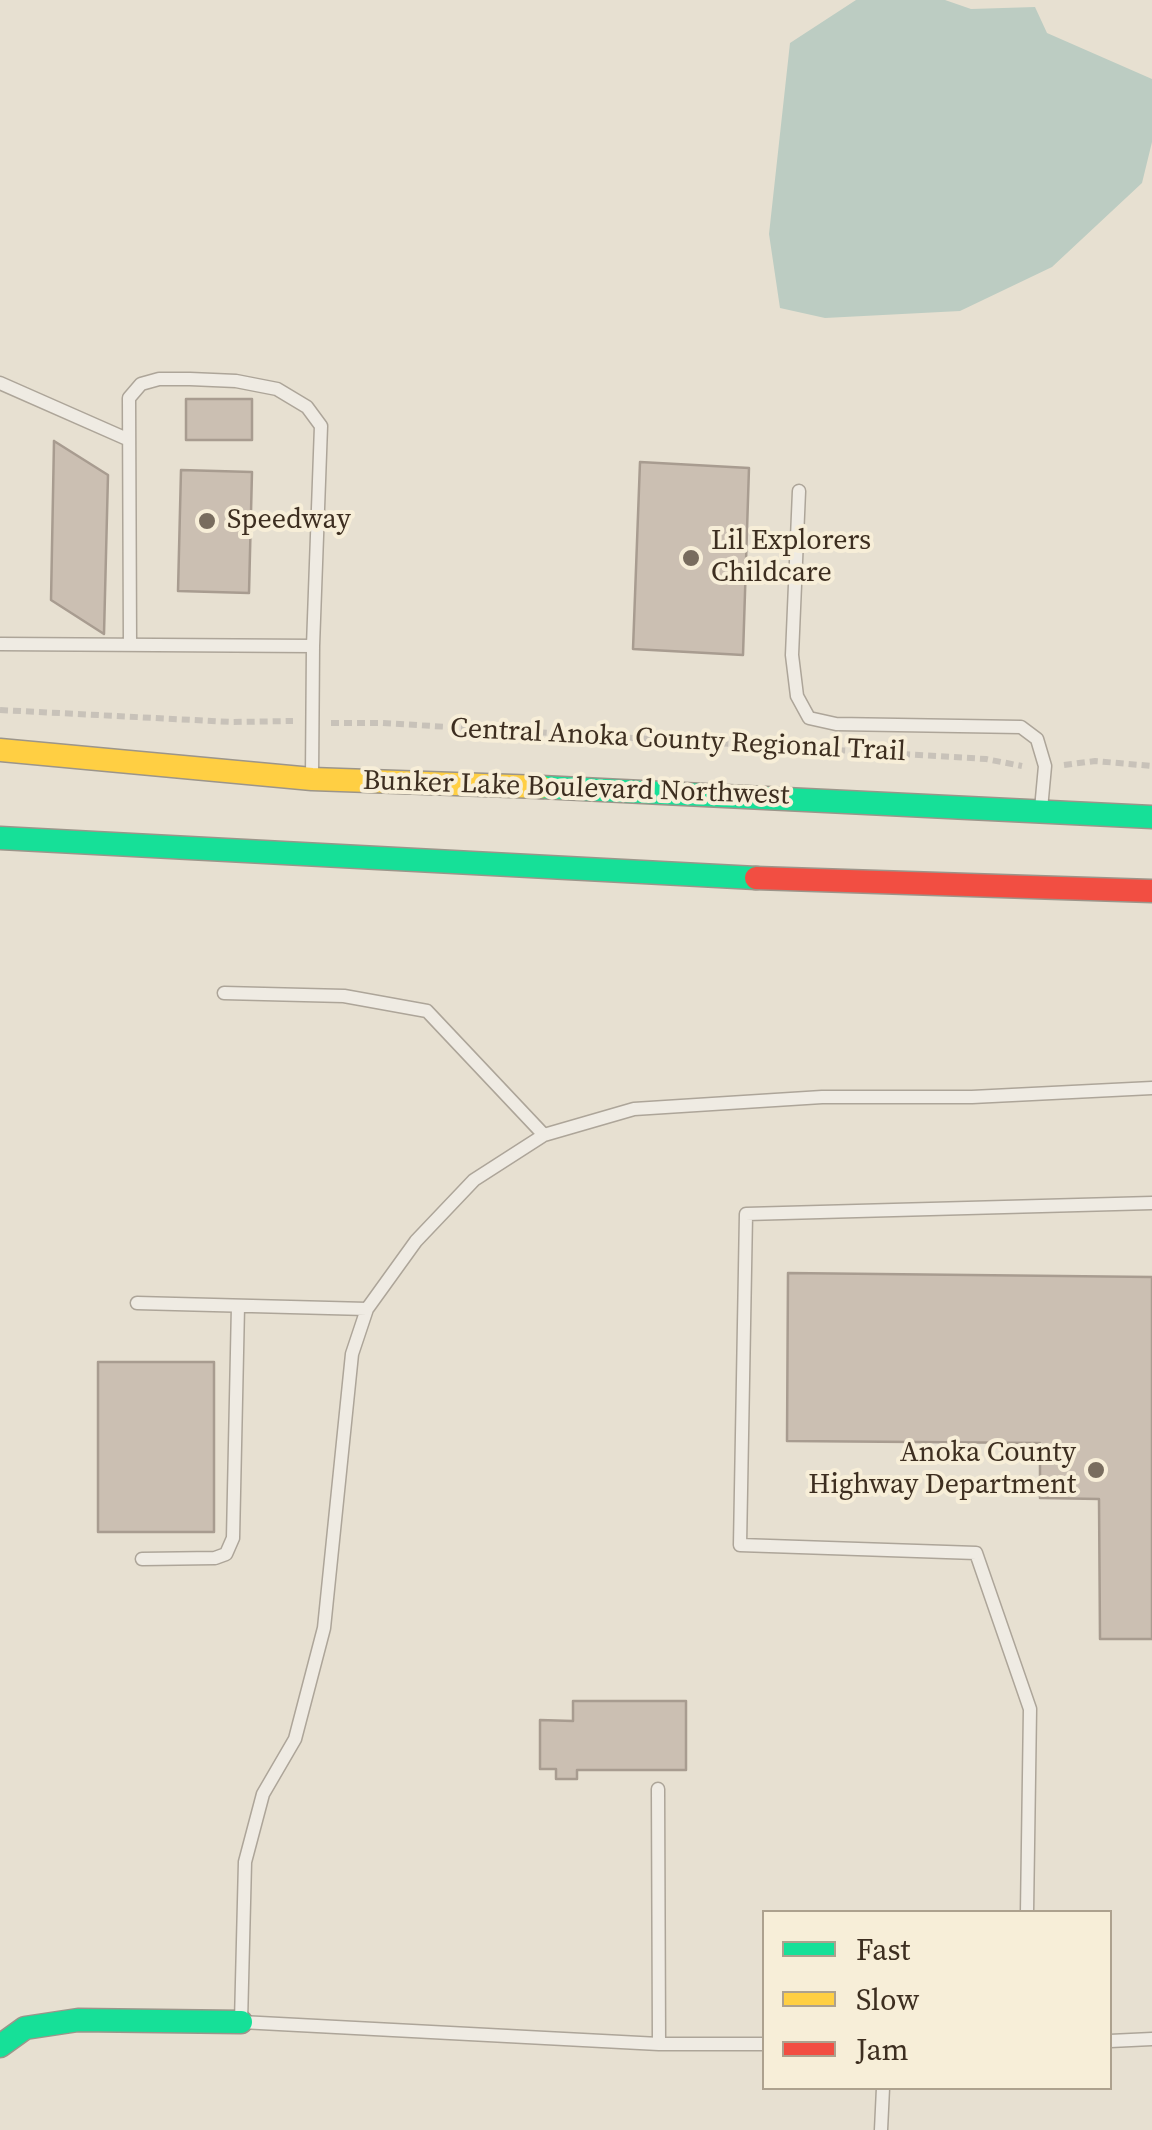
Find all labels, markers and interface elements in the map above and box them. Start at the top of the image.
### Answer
place label: Speedway [227,504,351,538]
marker: Speedway [196,510,218,532]
place label: Lil Explorers Childcare [711,525,871,591]
marker: Lil Explorers Childcare [680,547,702,569]
street label: Central Anoka County Regional Trail [449,712,907,770]
street label: Bunker Lake Boulevard Northwest [362,765,790,813]
place label: Anoka County Highway Department [808,1437,1076,1503]
marker: Anoka County Highway Department [1085,1459,1107,1481]
legend [762,1910,1112,2090]
text: Fast [856,1929,910,1970]
text: Slow [856,1979,919,2020]
text: Jam [856,2029,909,2070]

